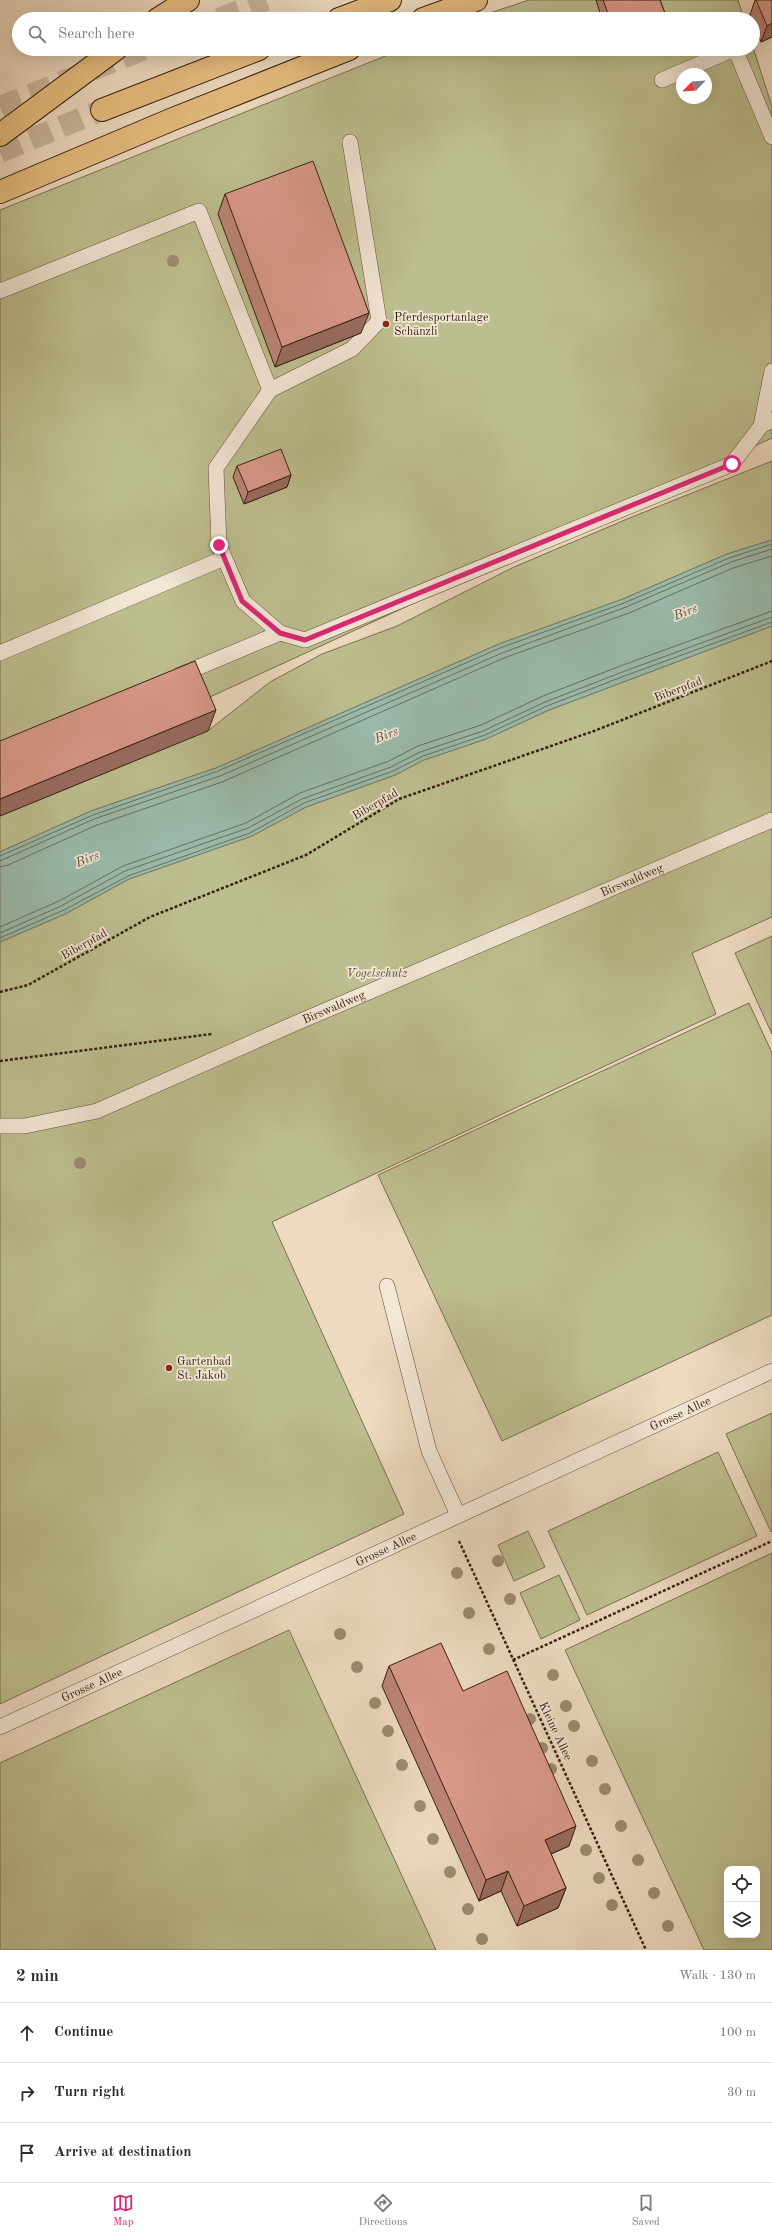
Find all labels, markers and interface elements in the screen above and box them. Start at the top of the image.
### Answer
search box [12,12,760,56]
icon: search [26,23,48,45]
text: Search here [58,27,135,42]
north arrow [676,68,712,104]
place label: Pferdesportanlage Schänzli [394,312,489,338]
marker: Pferdesportanlage Schänzli [381,319,391,329]
route start [723,455,741,473]
route end [210,536,228,554]
water label: Birs [671,602,700,623]
street label: Biberpfad [653,675,704,705]
water label: Birs [372,725,401,746]
street label: Biberpfad [351,787,400,823]
water label: Birs [73,849,102,870]
street label: Birswaldweg [599,862,666,899]
street label: Biberpfad [59,927,109,962]
park label: Vogelschutz [347,968,408,980]
street label: Birswaldweg [301,989,368,1027]
place label: Gartenbad St. Jakob [177,1356,231,1382]
marker: Gartenbad St. Jakob [164,1363,174,1373]
street label: Grosse Allee [648,1395,713,1433]
street label: Grosse Allee [354,1531,419,1569]
street label: Grosse Allee [60,1666,125,1705]
street label: Kleine Allee [536,1700,574,1763]
map controls [724,1866,760,1938]
button: locate [724,1866,760,1902]
button: layers [724,1902,760,1938]
text: 2 min [16,1968,59,1985]
text: Walk · 130 m [679,1969,756,1982]
icon: ahead [16,2022,38,2044]
text: Continue [54,2025,113,2040]
text: 100 m [719,2026,756,2039]
icon: right [16,2082,38,2104]
text: Turn right [54,2085,125,2100]
text: 30 m [727,2086,756,2099]
icon: arrive [16,2142,38,2164]
text: Arrive at destination [54,2145,192,2160]
tab: Map [112,2192,134,2230]
tab: Directions [359,2192,407,2230]
tab: Saved [632,2192,660,2230]

